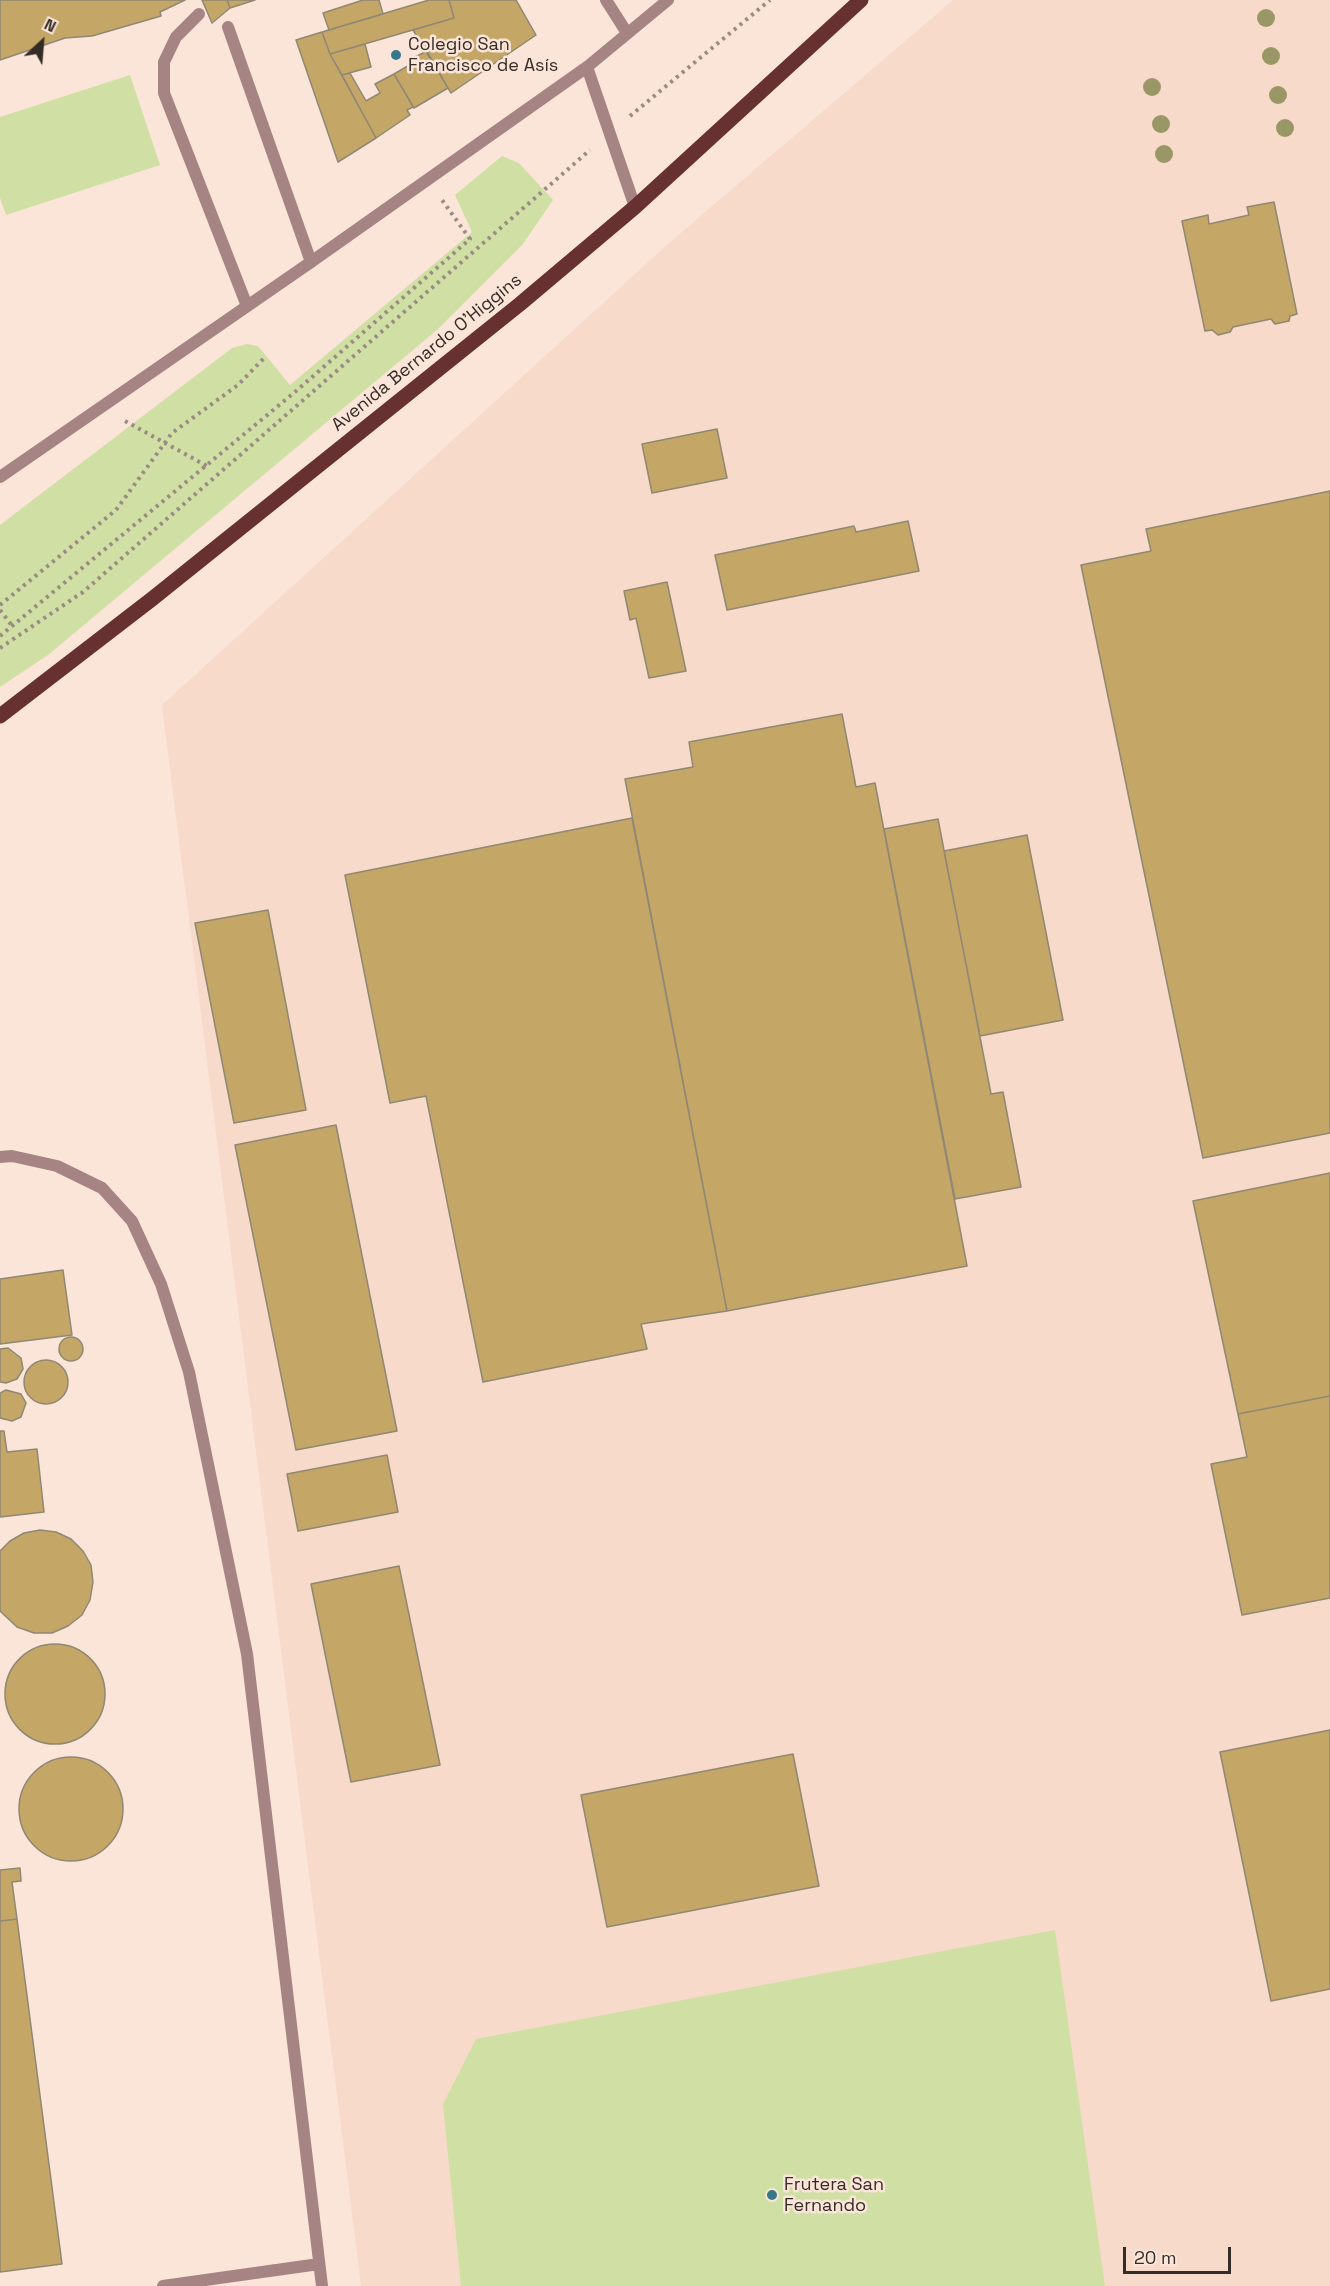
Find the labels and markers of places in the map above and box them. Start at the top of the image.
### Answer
place label: Colegio San Francisco de Asís [408,34,558,76]
marker: Colegio San Francisco de Asís [389,48,403,62]
place label: Frutera San Fernando [784,2174,884,2216]
marker: Frutera San Fernando [765,2188,779,2202]

